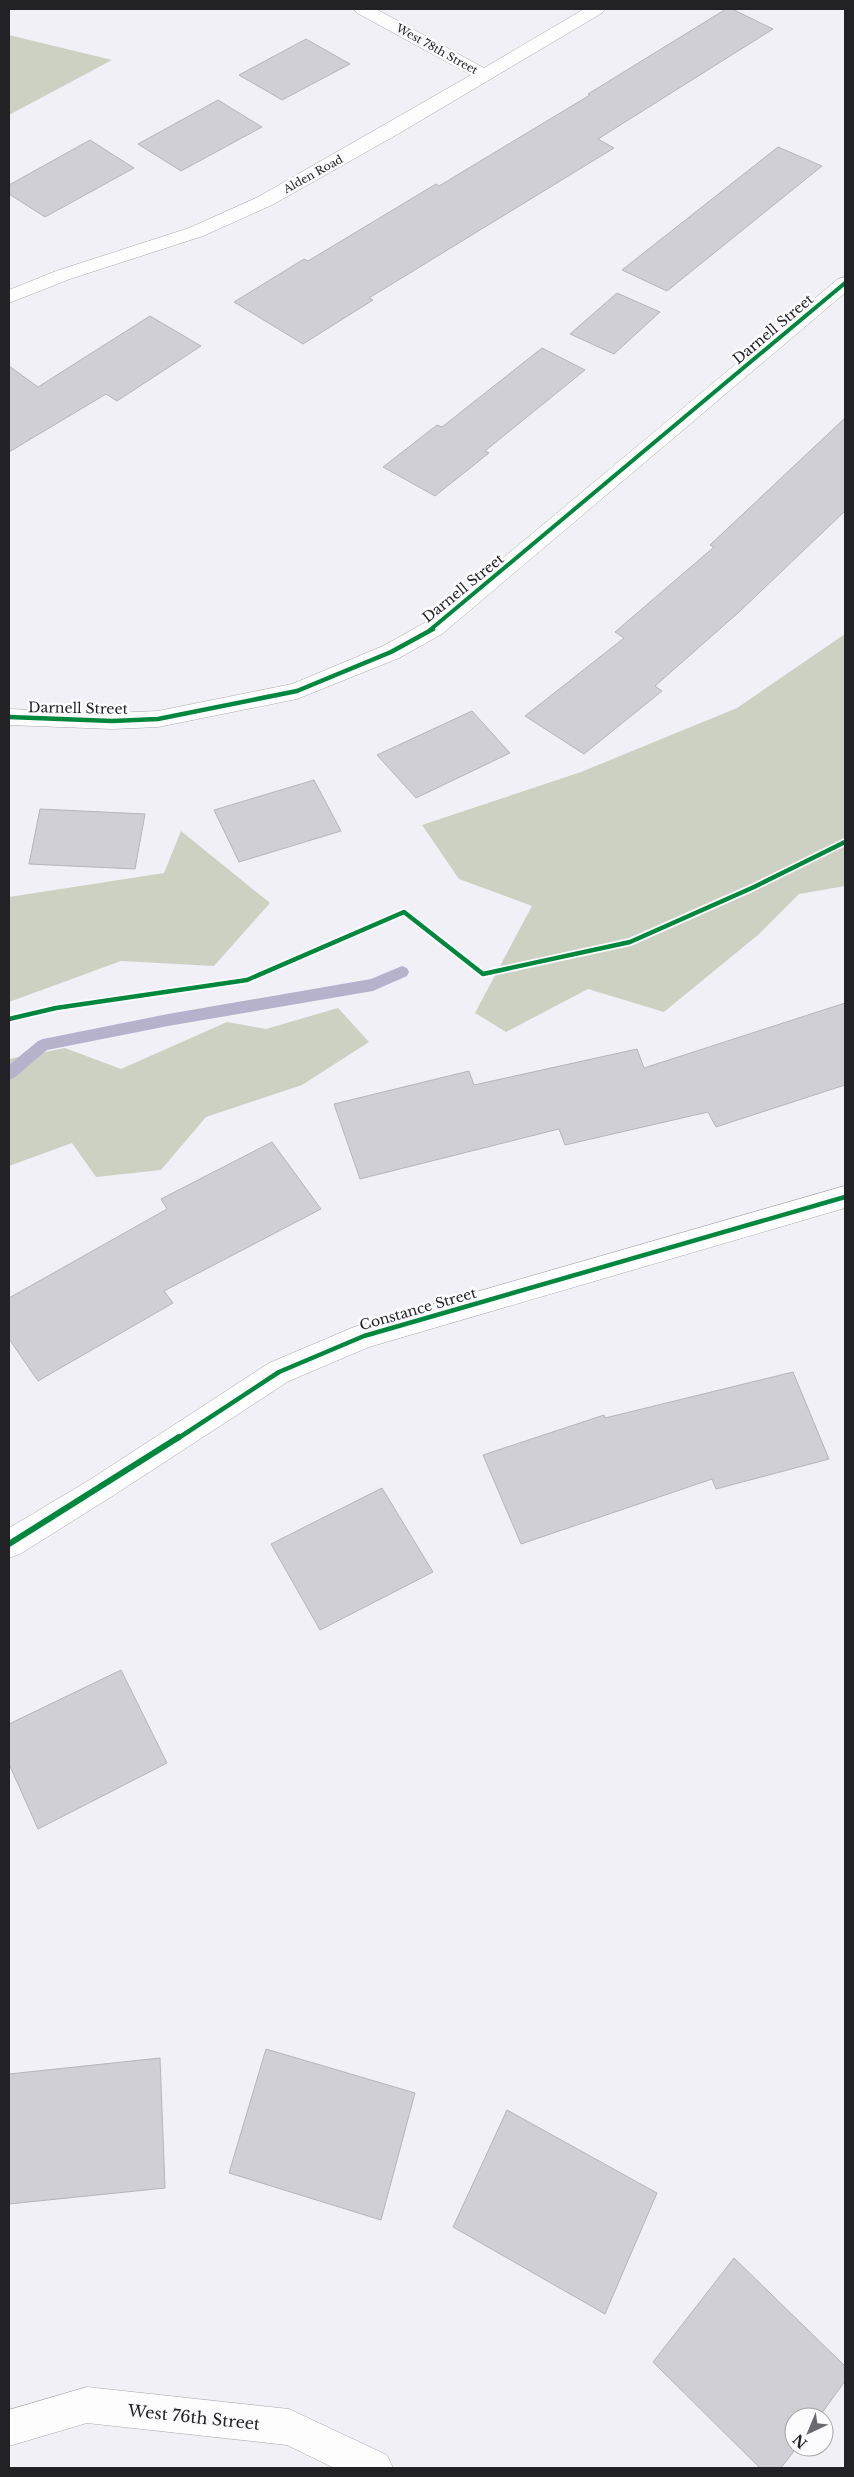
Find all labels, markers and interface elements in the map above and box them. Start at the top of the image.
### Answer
street label: West 78th Street [393,20,481,78]
street label: Alden Road [280,152,346,197]
street label: Darnell Street [729,290,817,368]
street label: Darnell Street [419,549,508,626]
street label: Darnell Street [28,698,129,718]
street label: Constance Street [357,1284,479,1334]
street label: West 76th Street [126,2400,261,2434]
north arrow [784,2407,834,2457]
text: N [789,2430,811,2452]

